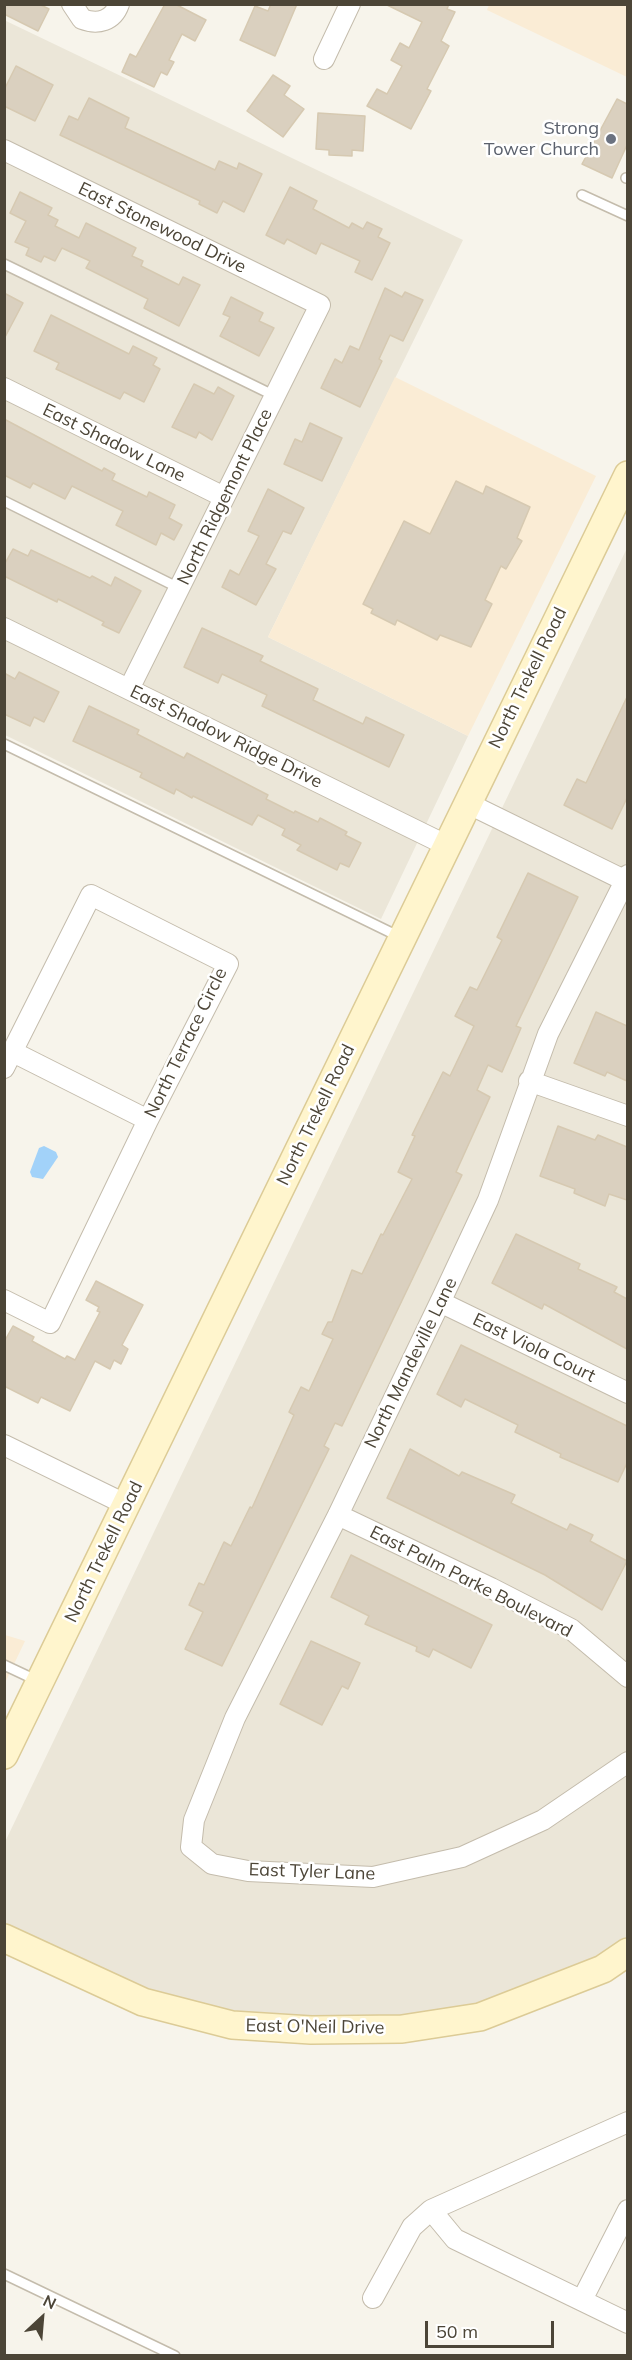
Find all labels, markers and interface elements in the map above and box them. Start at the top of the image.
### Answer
place label: Strong Tower Church [484,118,599,160]
marker: Strong Tower Church [604,132,618,146]
street label: East Stonewood Drive [75,178,249,278]
street label: East Shadow Lane [39,399,189,487]
street label: North Ridgemont Place [173,405,277,589]
street label: North Trekell Road [484,604,572,752]
street label: East Shadow Ridge Drive [126,681,326,793]
street label: North Terrace Circle [140,964,232,1122]
street label: North Trekell Road [272,1041,360,1189]
street label: North Mandeville Lane [360,1274,462,1452]
street label: East Viola Court [469,1309,599,1387]
street label: North Trekell Road [60,1478,148,1626]
street label: East Palm Parke Boulevard [366,1521,576,1643]
street label: East Tyler Lane [248,1859,376,1885]
street label: East O'Neil Drive [245,2015,385,2039]
north arrow [12,2288,72,2348]
text: N [40,2290,60,2313]
scale bar [428,2309,557,2347]
text: 50 m [436,2320,478,2343]

